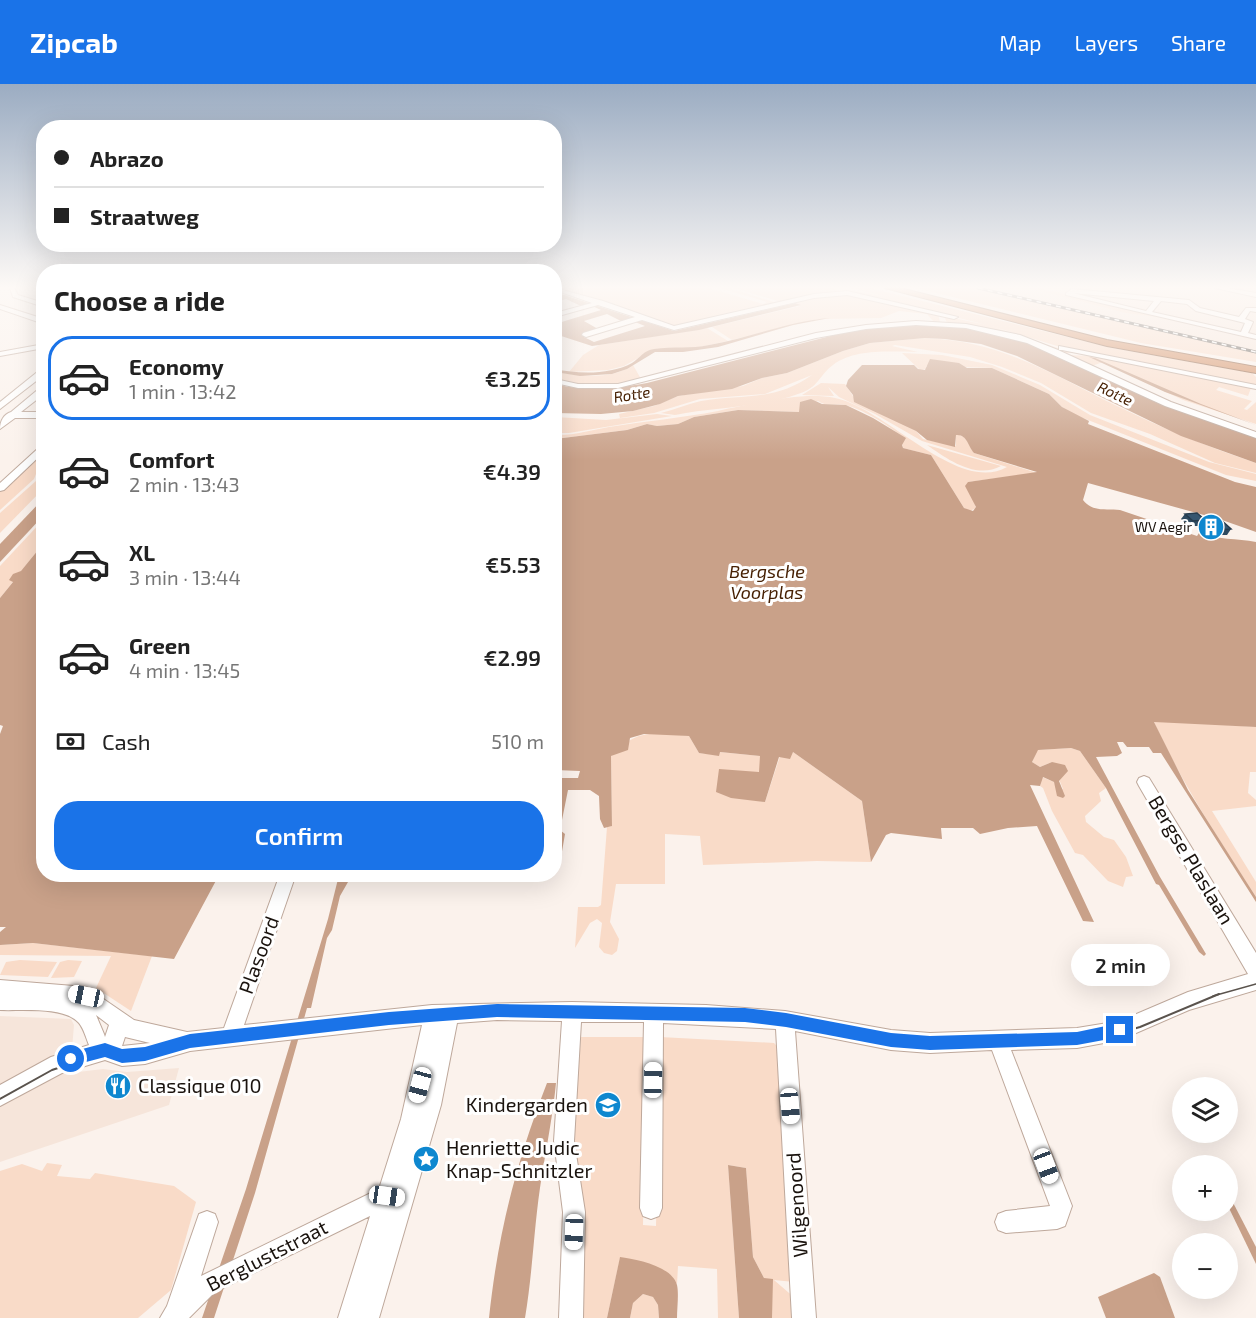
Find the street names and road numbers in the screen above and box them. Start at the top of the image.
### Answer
street label: Bergse Plaslaan [1144,791,1240,928]
street label: Plasoord [233,913,283,997]
street label: Wilgenoord [780,1152,812,1258]
street label: Bergluststraat [202,1214,331,1296]

